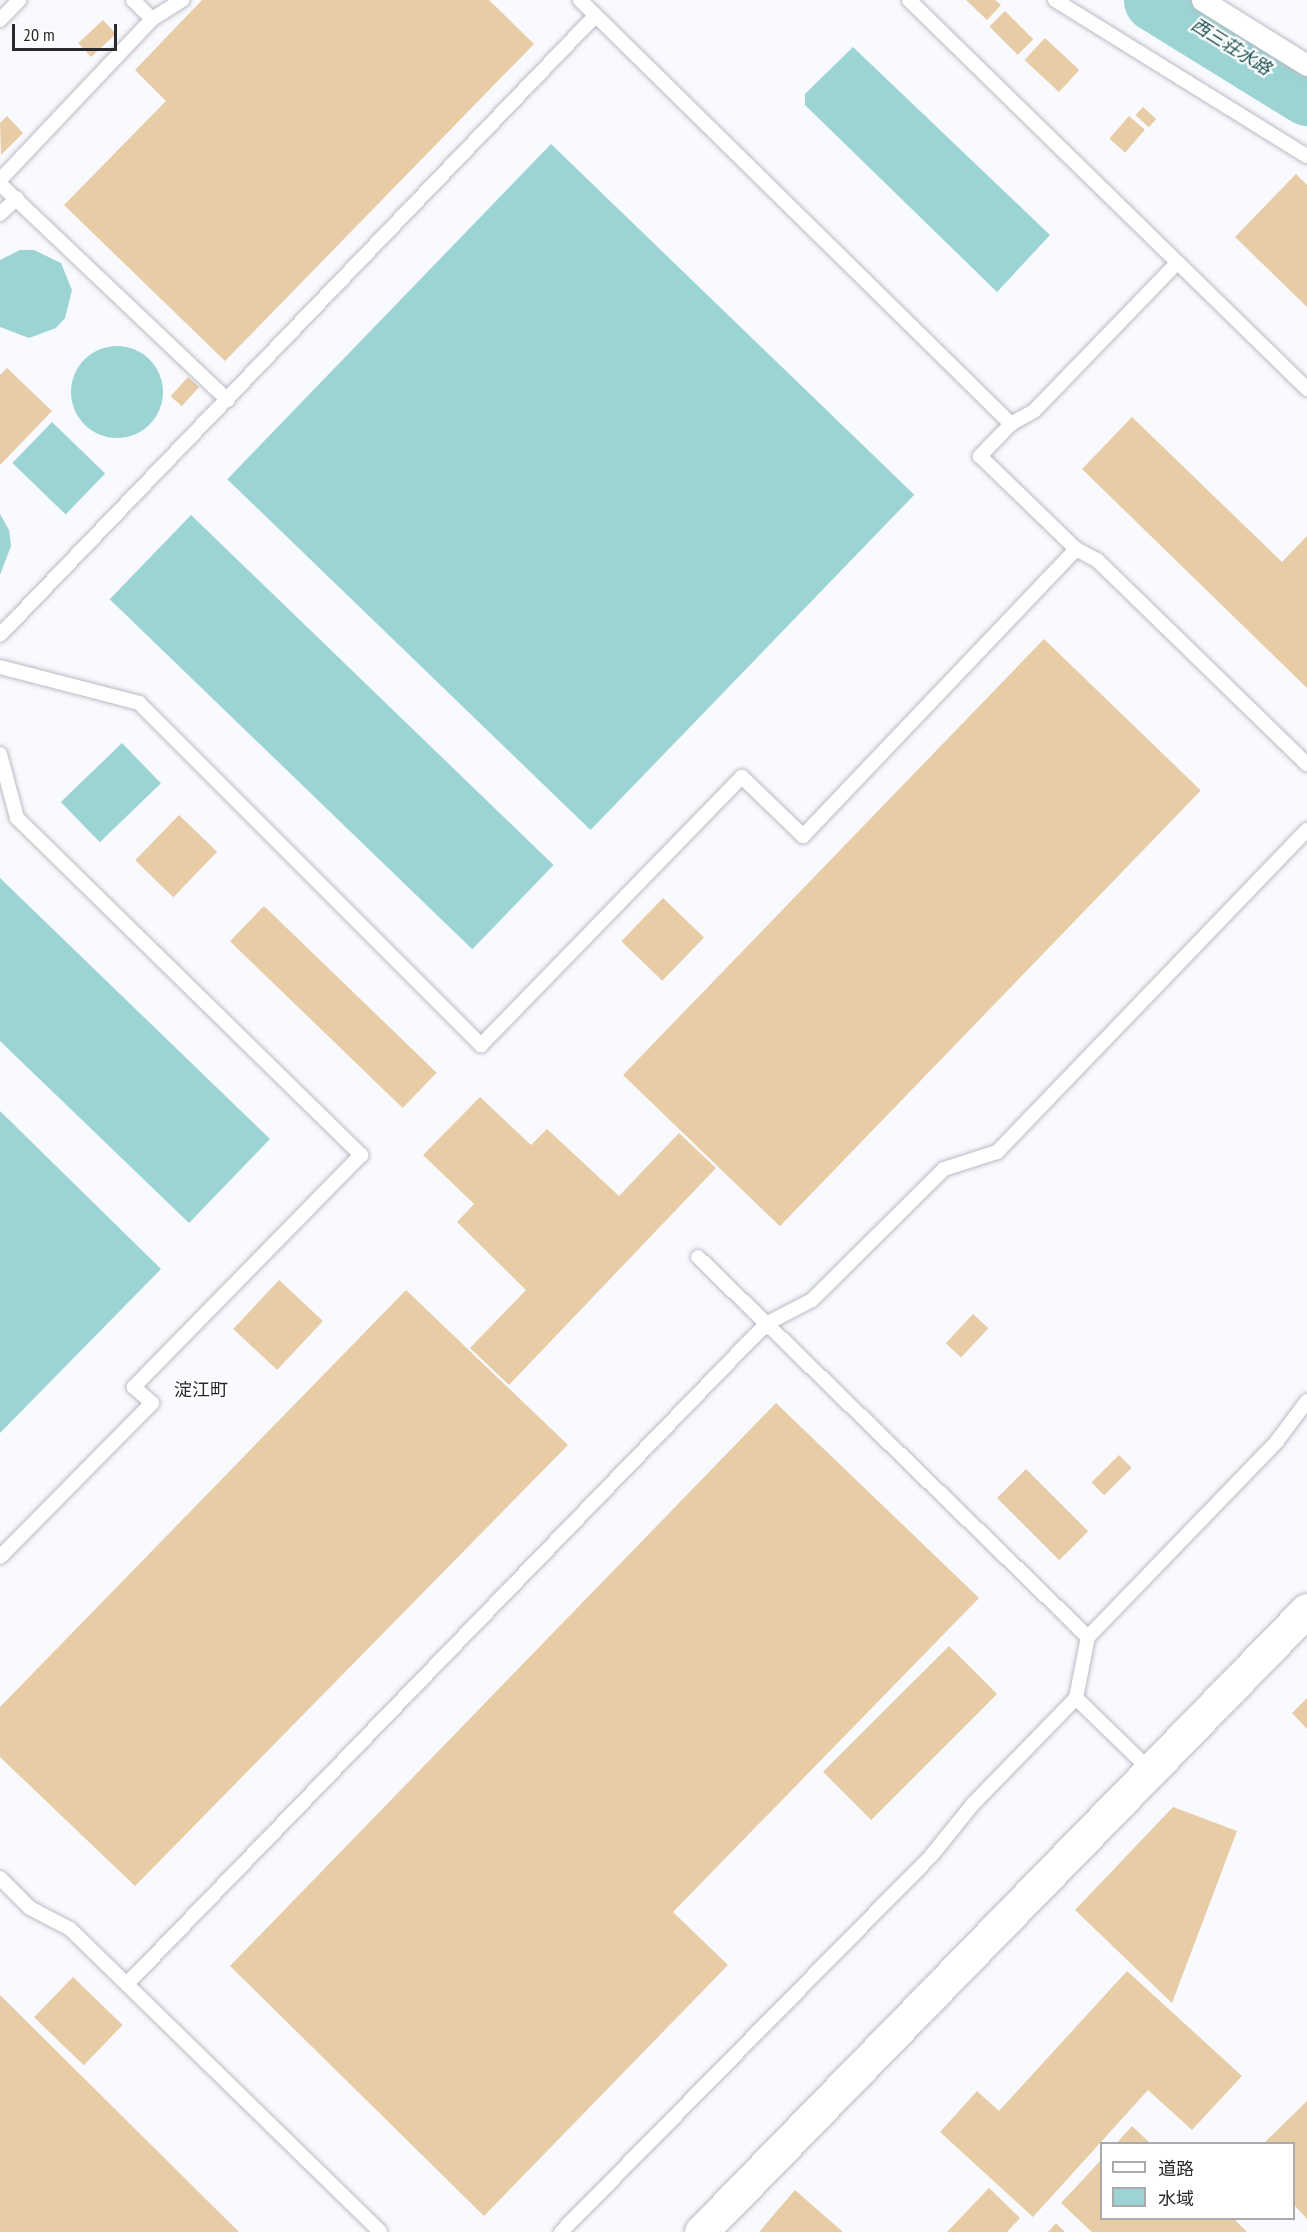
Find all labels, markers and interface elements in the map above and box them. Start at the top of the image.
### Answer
scale bar [15,12,120,50]
water label: 西三荘水路 [1187,14,1275,80]
text: 20 m [23,23,55,46]
district label: 淀江町 [174,1379,228,1401]
legend [1100,2142,1295,2220]
text: 道路 [1158,2157,1194,2180]
text: 水域 [1158,2187,1194,2210]

